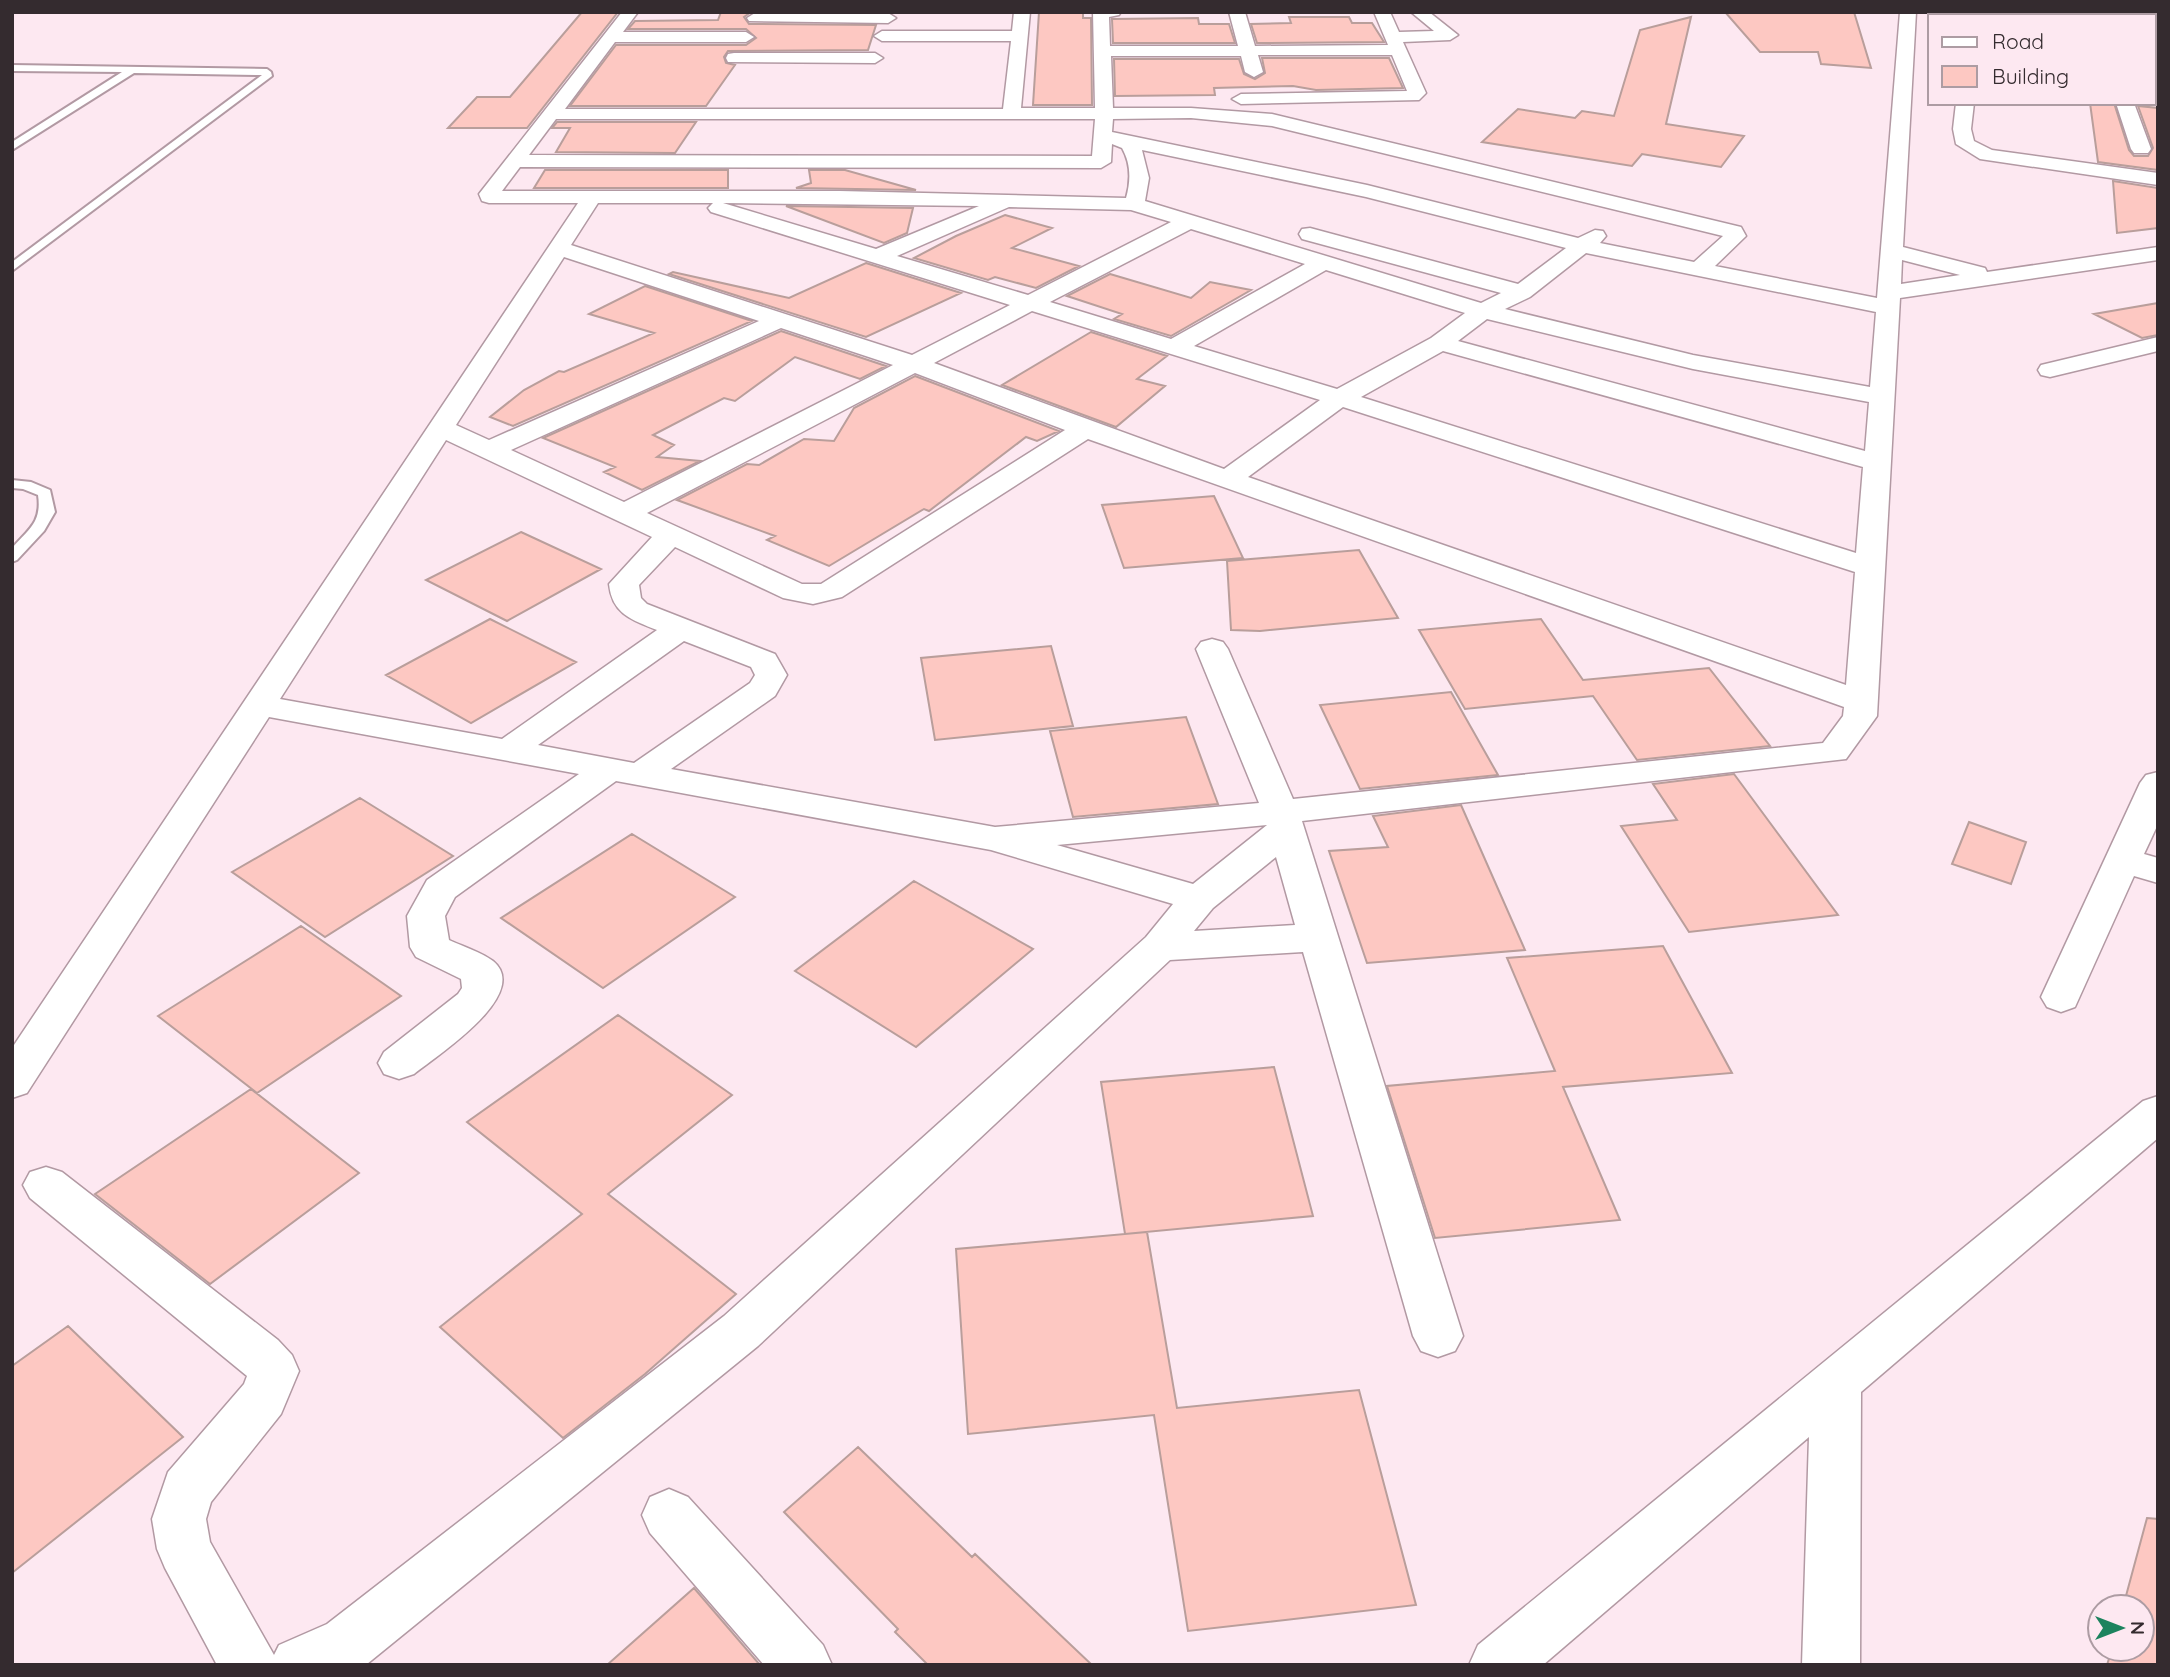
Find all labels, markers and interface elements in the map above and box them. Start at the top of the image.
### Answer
legend [1928,14,2156,105]
text: Road [1992,28,2044,54]
text: Building [1992,63,2069,89]
north arrow [2086,1593,2156,1663]
text: N [2126,1621,2150,1635]

